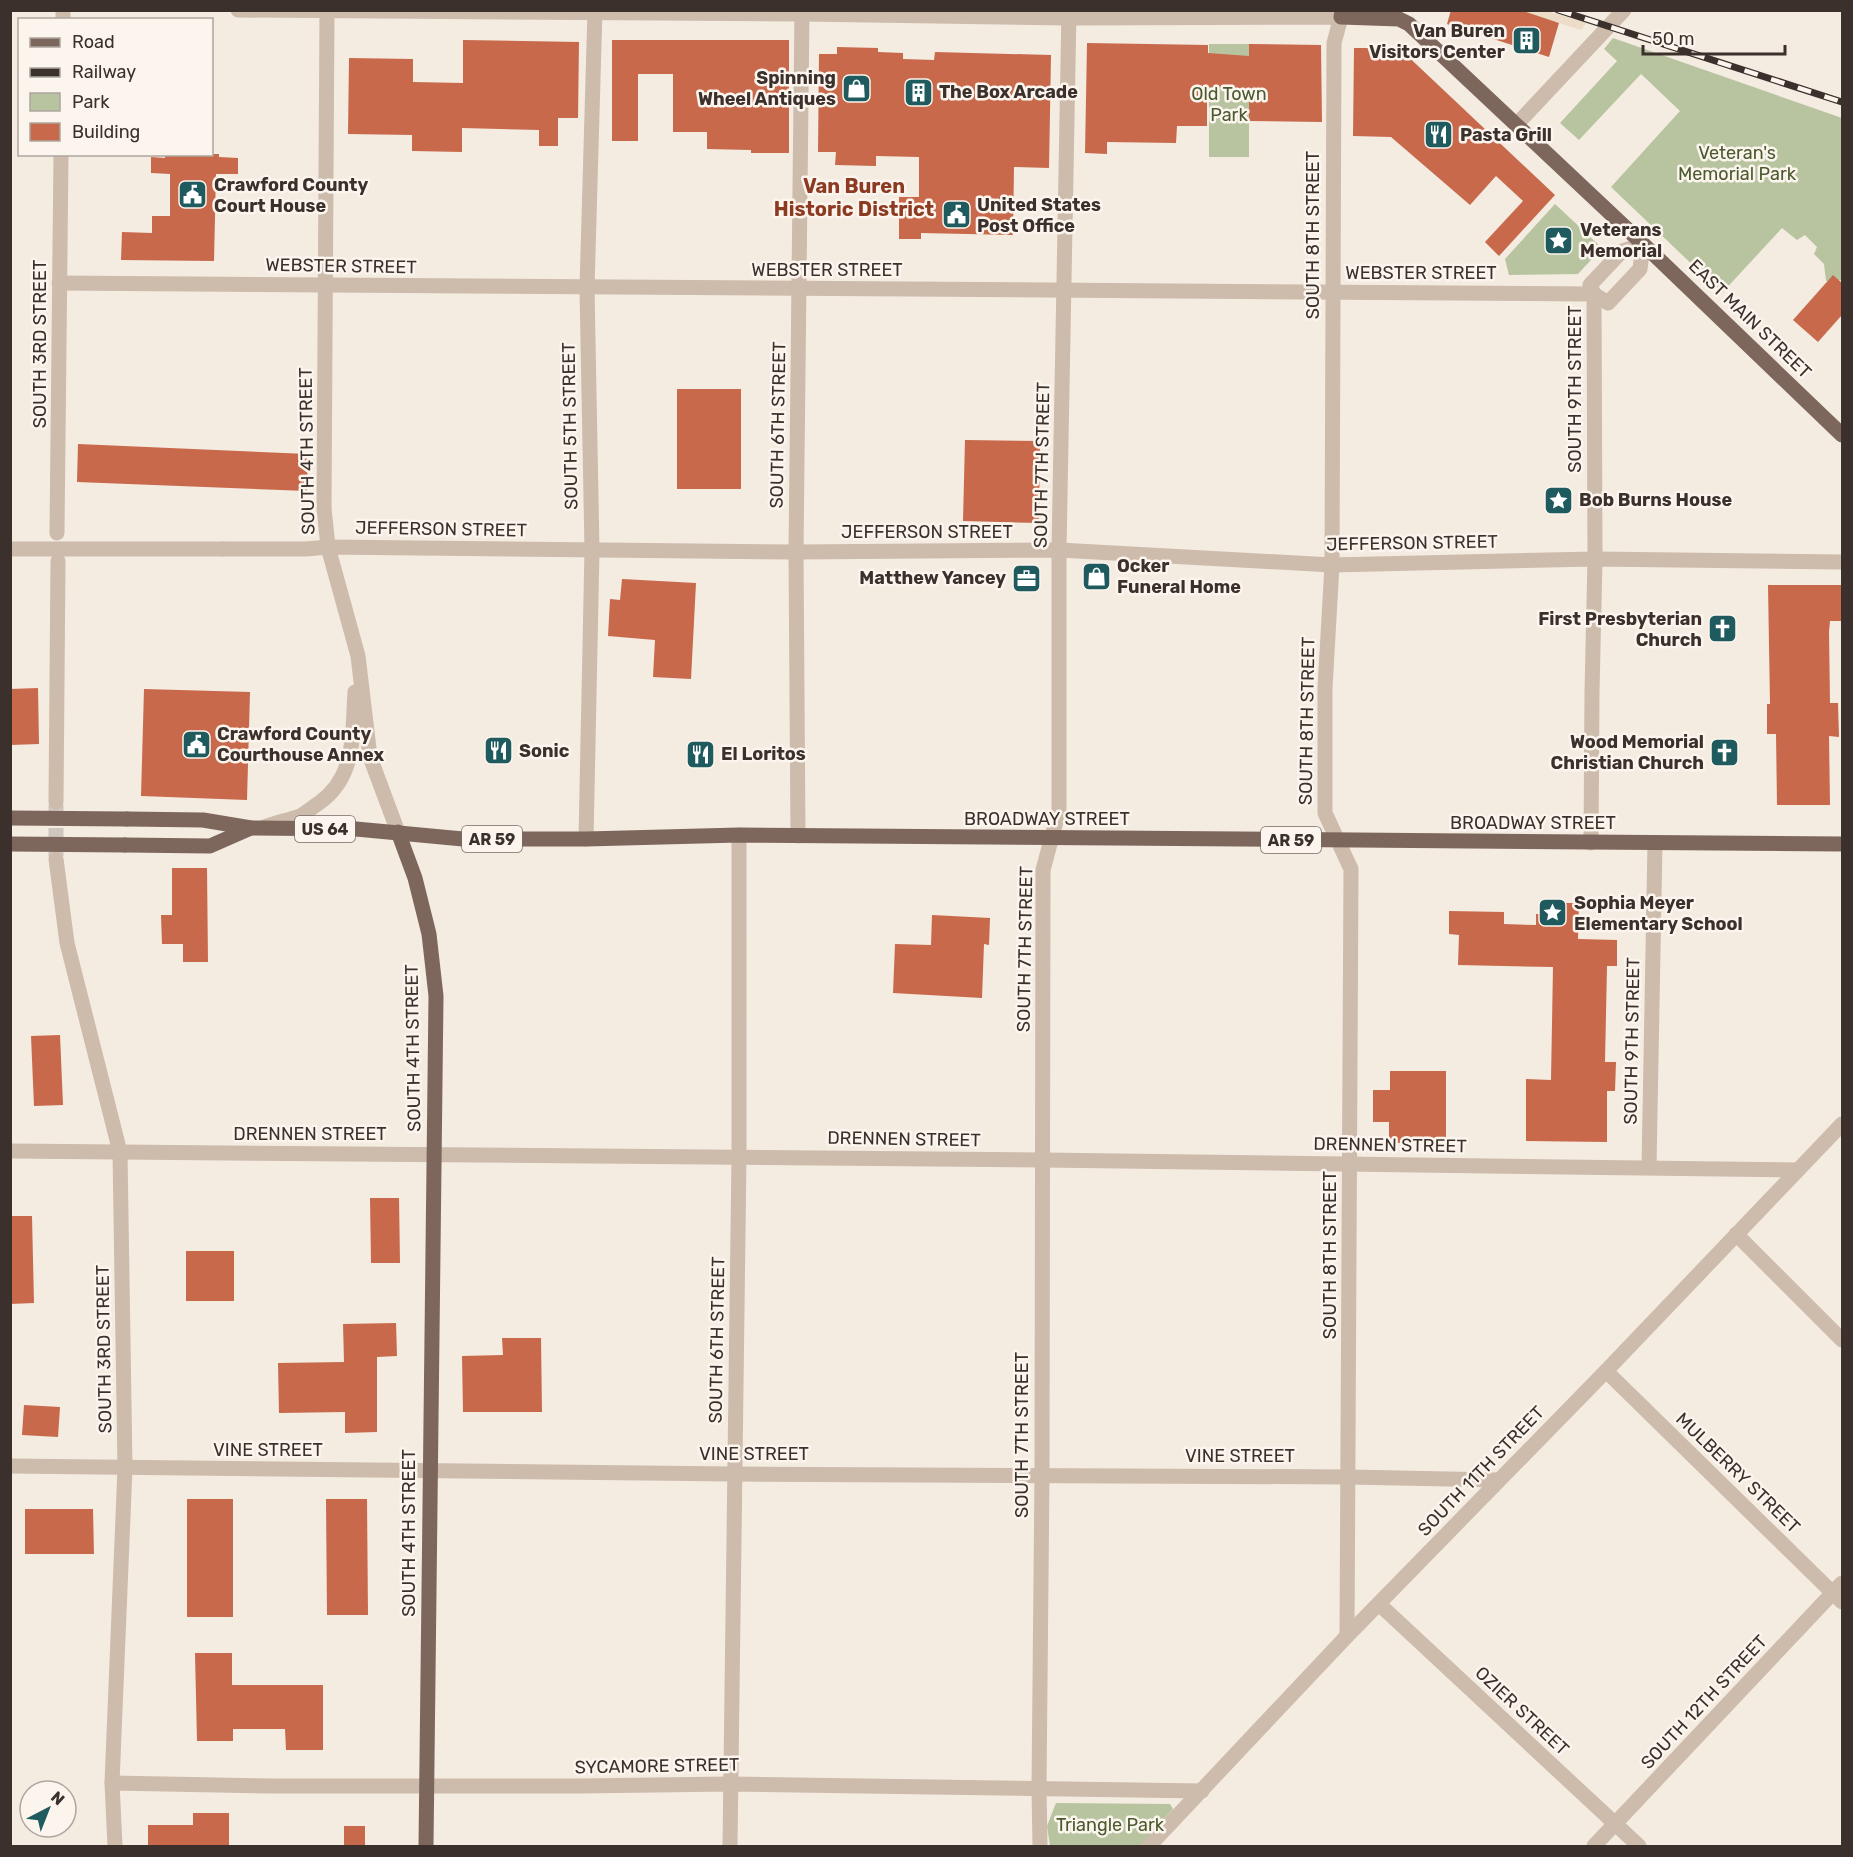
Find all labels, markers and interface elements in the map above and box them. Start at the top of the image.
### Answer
legend [18,18,213,156]
scale bar [1643,18,1786,56]
place label: Van Buren Visitors Center [1369,20,1505,63]
building icon: Van Buren Visitors Center [1510,25,1542,57]
text: 50 m [1652,28,1695,50]
text: Road [72,31,115,53]
text: Railway [72,61,136,83]
place label: Spinning Wheel Antiques [698,67,836,110]
shop icon: Spinning Wheel Antiques [841,72,873,104]
building icon: The Box Arcade [902,76,934,108]
place label: The Box Arcade [939,81,1078,103]
park label: Old Town Park [1191,83,1267,126]
text: Park [72,91,110,113]
restaurant icon: Pasta Grill [1423,119,1455,151]
text: Building [72,121,140,143]
place label: Pasta Grill [1460,124,1552,146]
park label: Veteran's Memorial Park [1678,142,1797,185]
street label: SOUTH 8TH STREET [1302,151,1324,319]
place label: Crawford County Court House [214,174,368,217]
district label: Van Buren Historic District [774,174,934,221]
public building icon: Crawford County Court House [177,179,209,211]
place label: United States Post Office [977,194,1101,237]
public building icon: United States Post Office [940,199,972,231]
place label: Veterans Memorial [1580,219,1662,262]
place icon: Veterans Memorial [1543,224,1575,256]
street label: WEBSTER STREET [265,254,417,278]
street label: EAST MAIN STREET [1684,255,1816,383]
street label: WEBSTER STREET [751,259,903,281]
street label: SOUTH 3RD STREET [29,260,51,428]
street label: WEBSTER STREET [1345,262,1497,284]
street label: SOUTH 9TH STREET [1564,305,1586,473]
street label: SOUTH 6TH STREET [766,341,790,509]
street label: SOUTH 5TH STREET [558,342,582,510]
street label: SOUTH 4TH STREET [295,367,319,535]
street label: SOUTH 7TH STREET [1030,382,1054,548]
place icon: Bob Burns House [1542,484,1574,516]
place label: Bob Burns House [1579,489,1733,511]
street label: JEFFERSON STREET [355,517,527,541]
street label: JEFFERSON STREET [841,521,1013,543]
street label: JEFFERSON STREET [1326,531,1498,555]
place label: Ocker Funeral Home [1117,555,1241,598]
shop icon: Ocker Funeral Home [1080,560,1112,592]
office icon: Matthew Yancey [1011,562,1043,594]
place label: Matthew Yancey [859,567,1006,589]
place label: First Presbyterian Church [1538,608,1702,651]
church icon: First Presbyterian Church [1707,613,1739,645]
street label: SOUTH 8TH STREET [1295,637,1319,805]
place label: Crawford County Courthouse Annex [217,723,384,766]
public building icon: Crawford County Courthouse Annex [180,728,212,760]
place label: Wood Memorial Christian Church [1551,731,1704,774]
restaurant icon: Sonic [482,735,514,767]
church icon: Wood Memorial Christian Church [1709,736,1741,768]
restaurant icon: El Loritos [684,738,716,770]
place label: Sonic [519,740,570,762]
place label: El Loritos [721,743,806,765]
street label: BROADWAY STREET [964,808,1130,830]
street label: BROADWAY STREET [1450,812,1616,834]
road number: US 64 [295,816,355,842]
road number: AR 59 [462,826,522,852]
road number: AR 59 [1261,827,1321,853]
street label: SOUTH 7TH STREET [1013,866,1037,1032]
place label: Sophia Meyer Elementary School [1574,892,1743,935]
place icon: Sophia Meyer Elementary School [1537,897,1569,929]
street label: SOUTH 9TH STREET [1620,957,1644,1125]
street label: SOUTH 4TH STREET [401,964,425,1132]
street label: DRENNEN STREET [233,1123,387,1145]
street label: DRENNEN STREET [827,1127,981,1151]
street label: DRENNEN STREET [1313,1133,1467,1157]
street label: SOUTH 8TH STREET [1319,1171,1341,1339]
street label: SOUTH 6TH STREET [705,1256,729,1424]
street label: SOUTH 3RD STREET [92,1265,116,1433]
street label: SOUTH 7TH STREET [1011,1352,1033,1518]
street label: SOUTH 11TH STREET [1413,1401,1549,1541]
street label: MULBERRY STREET [1671,1408,1805,1538]
street label: VINE STREET [213,1439,323,1461]
street label: VINE STREET [699,1443,809,1465]
street label: VINE STREET [1185,1445,1295,1467]
street label: SOUTH 4TH STREET [398,1449,420,1617]
street label: SOUTH 12TH STREET [1636,1630,1772,1774]
street label: OZIER STREET [1470,1662,1574,1760]
street label: SYCAMORE STREET [574,1754,740,1778]
north arrow [18,1779,78,1839]
text: N [47,1787,68,1809]
park label: Triangle Park [1056,1814,1165,1836]

